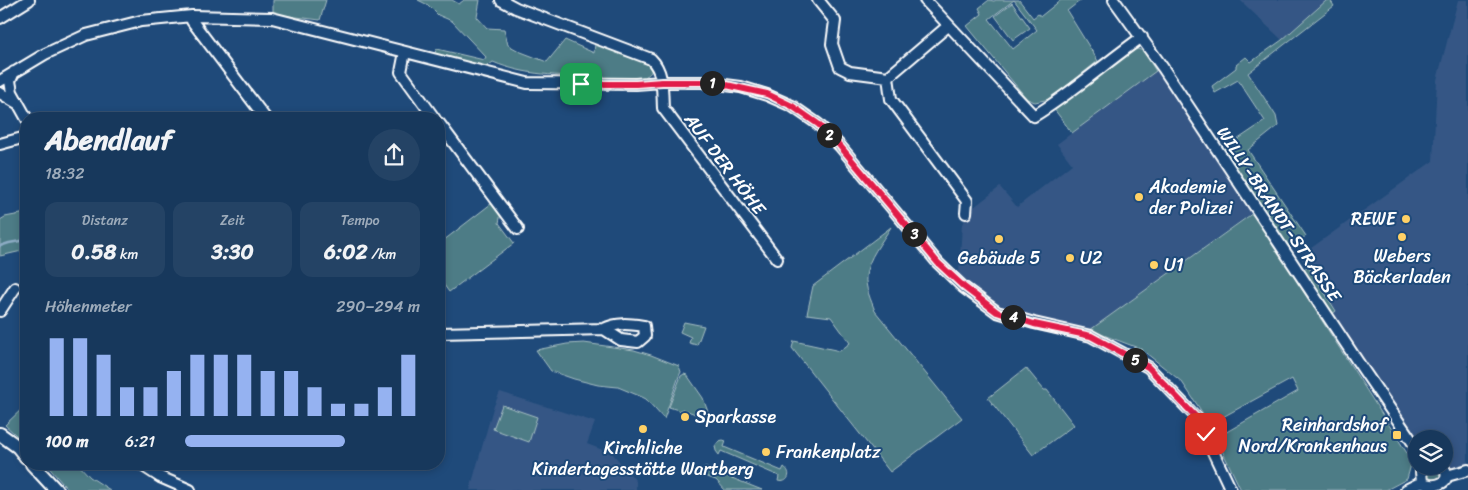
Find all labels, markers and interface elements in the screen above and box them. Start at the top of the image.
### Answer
pin [560,63,602,105]
icon: arrive [567,70,595,98]
pin: 1 [700,70,724,96]
text: 1 [709,71,716,96]
street label: AUF DER HÖHE [675,105,775,223]
text: Abendlauf [45,115,172,164]
street label: WILLY-BRANDT-STRASSE [1208,119,1351,309]
pin: 2 [816,122,842,148]
text: 2 [825,123,834,148]
button: share [368,129,420,181]
text: 18:32 [45,159,84,188]
place label: Akademie der Polizei [1148,171,1234,224]
marker: Akademie der Polizei [1133,191,1145,203]
place label: REWE [1351,203,1397,235]
text: Distanz [82,208,128,233]
text: Zeit [220,208,245,233]
text: Tempo [341,208,380,233]
marker: REWE [1400,213,1412,225]
pin: 3 [902,222,926,246]
text: 3 [911,222,918,247]
marker: Webers Bäckerladen [1396,231,1408,243]
text: 0.58 [71,233,116,271]
text: 3:30 [211,233,254,271]
text: 6:02 [324,233,368,271]
marker: Gebäude 5 [993,233,1005,245]
place label: Webers Bäckerladen [1353,240,1451,293]
text: km [116,242,138,267]
text: /km [368,242,396,267]
place label: Gebäude 5 [958,242,1040,274]
place label: U2 [1080,242,1102,274]
place label: U1 [1164,249,1184,281]
marker: U2 [1064,252,1076,264]
marker: U1 [1148,259,1160,271]
text: Höhenmeter [45,292,131,321]
text: 290–294 m [336,292,420,321]
pin: 4 [1000,304,1026,330]
text: 4 [1009,305,1018,330]
pin: 5 [1122,348,1148,372]
text: 5 [1131,348,1140,373]
place label: Sparkasse [695,401,776,433]
place label: Reinhardshof Nord/Krankenhaus [1239,409,1390,462]
marker: Sparkasse [679,411,691,423]
pin [1185,413,1227,455]
icon: check [1192,420,1220,448]
marker: Kirchliche Kindertagesstätte Wartberg [637,423,649,435]
text: 100 m [45,427,89,456]
text: 6:21 [125,427,155,456]
marker: Reinhardshof Nord/Krankenhaus [1391,429,1403,441]
map controls [1408,430,1453,475]
button: layers [1408,430,1453,475]
place label: Kirchliche Kindertagesstätte Wartberg [532,432,754,485]
place label: Frankenplatz [776,436,881,468]
marker: Frankenplatz [760,446,772,458]

